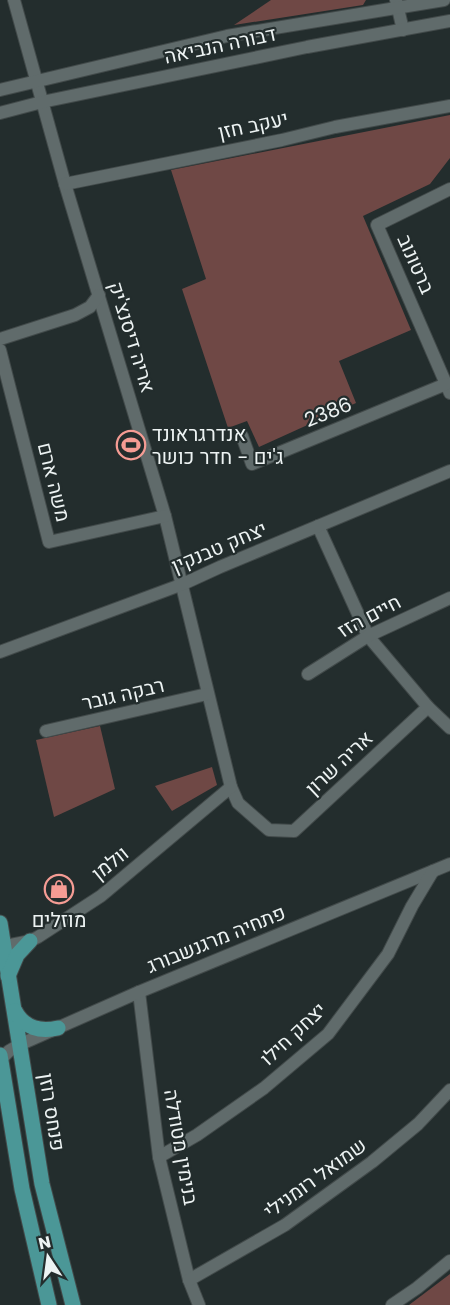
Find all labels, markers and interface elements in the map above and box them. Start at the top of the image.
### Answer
street label: דבורה הנביאה [161,19,279,71]
street label: יעקב חזן [215,104,291,146]
street label: ברטונוב [391,230,442,299]
street label: אריה דיסנצ'יק [102,278,162,396]
street label: 2386 [300,390,356,434]
place label: אנדרגראונד ג'ים - חדר כושר [152,420,283,471]
sports icon: אנדרגראונד ג'ים - חדר כושר [115,429,147,461]
street label: משה ארם [31,439,77,525]
street label: יצחק טבנקין [167,514,271,580]
street label: חיים הזז [332,588,406,644]
street label: רבקה גובר [79,671,167,717]
street label: אריה שרון [299,724,379,802]
street label: וולמן [85,839,135,887]
shop icon: מוזלים [43,873,75,905]
street label: פתחיה מרגנשבורג [142,898,290,980]
place label: מוזלים [32,906,86,934]
street label: יצחק חילו [254,996,332,1072]
street label: פנחס רוזן [32,1071,72,1153]
street label: בנימין מטודלה [157,1087,205,1207]
street label: שמואל רומנילי [258,1131,372,1225]
north arrow [18,1227,78,1287]
text: N [36,1230,53,1255]

